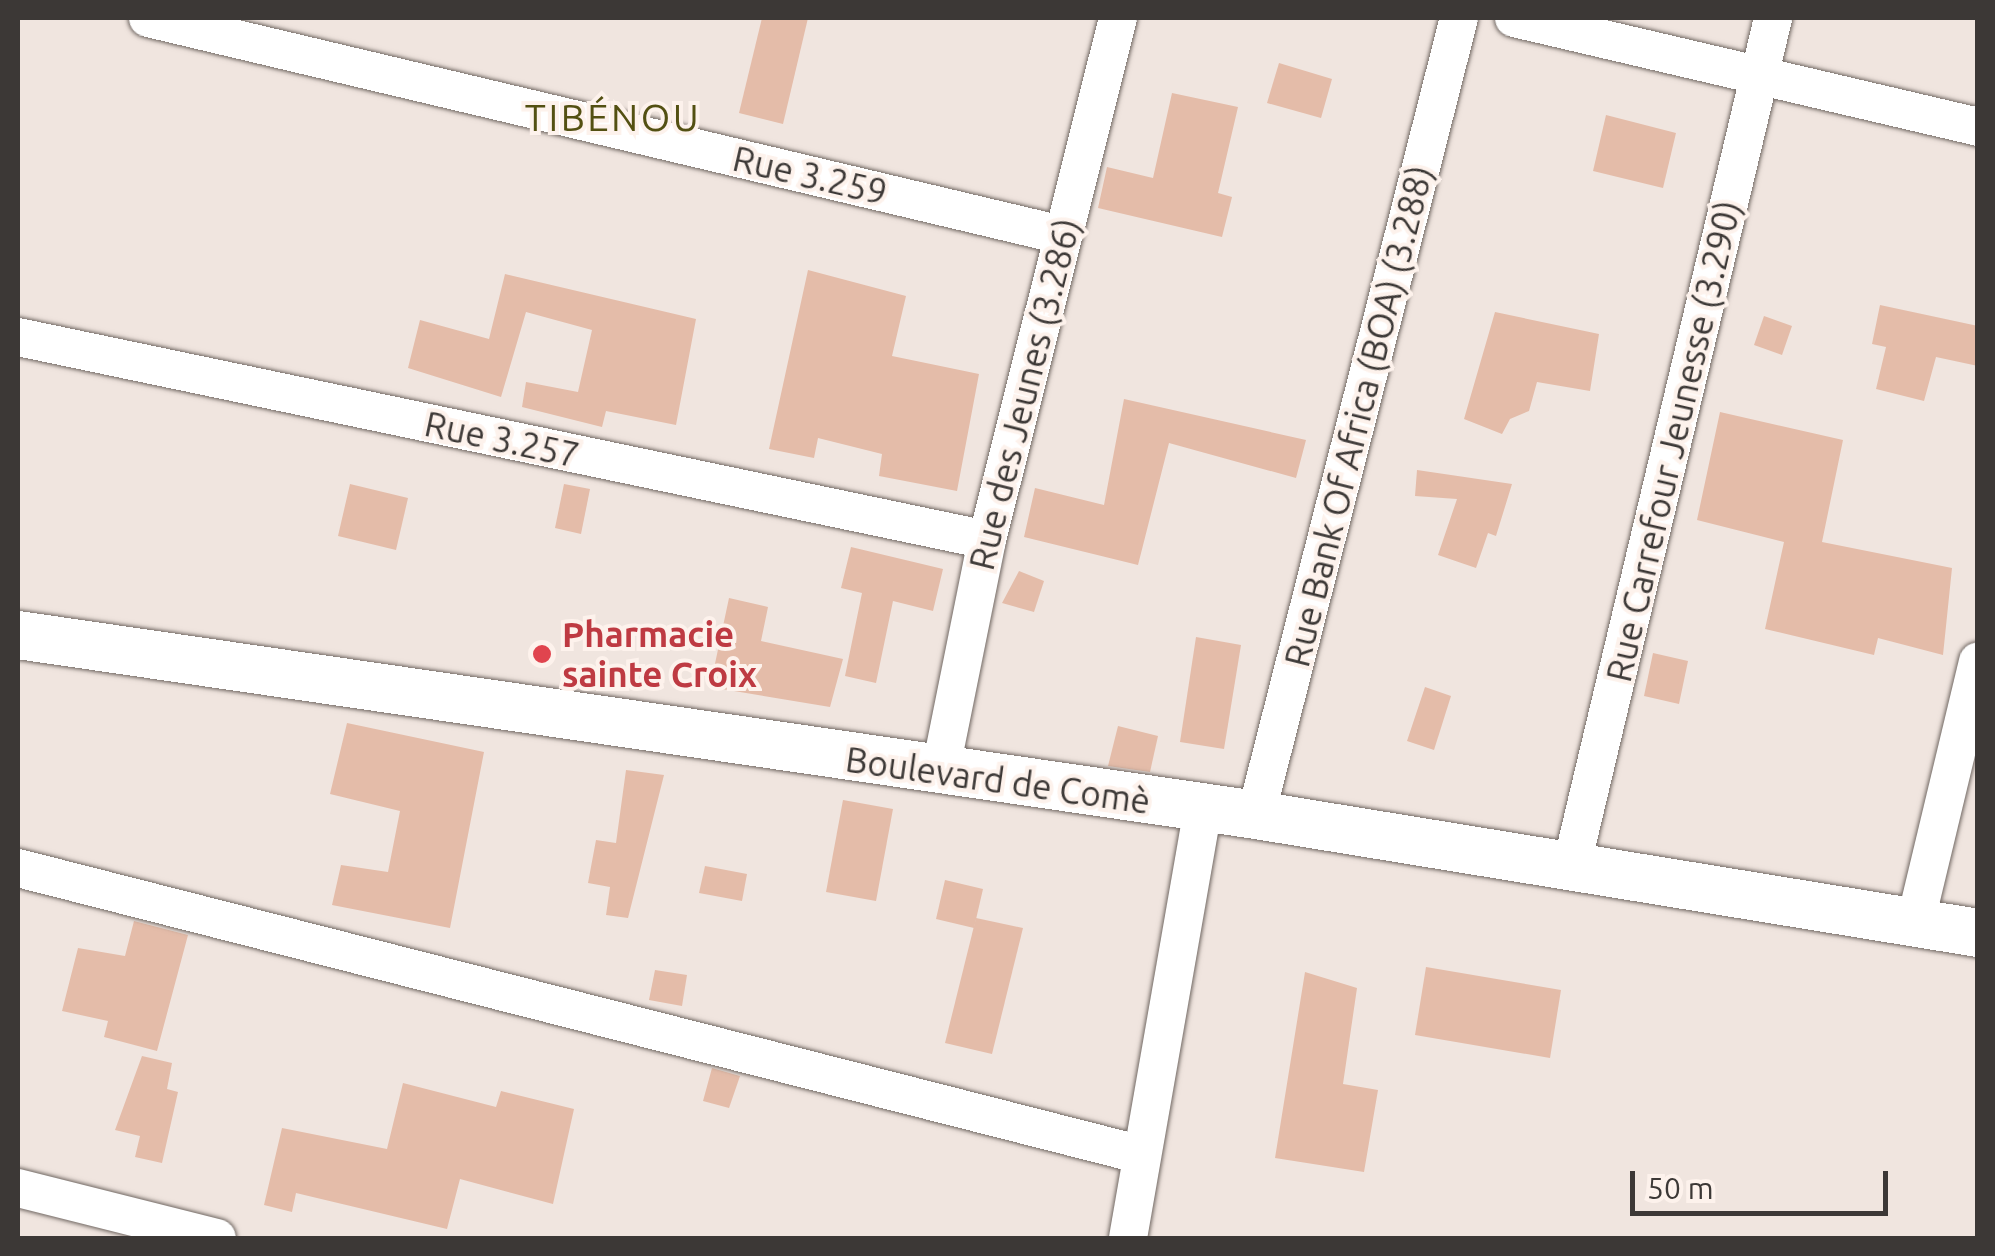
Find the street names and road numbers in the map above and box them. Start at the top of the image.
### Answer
street label: Rue 3.259 [729,137,891,213]
street label: Rue Bank Of Africa (BOA) (3.288) [1275,161,1441,671]
street label: Rue Carrefour Jeunesse (3.290) [1597,196,1749,686]
street label: Rue des Jeunes (3.286) [960,214,1088,574]
street label: Rue 3.257 [421,402,583,476]
street label: Boulevard de Comè [843,738,1153,822]

